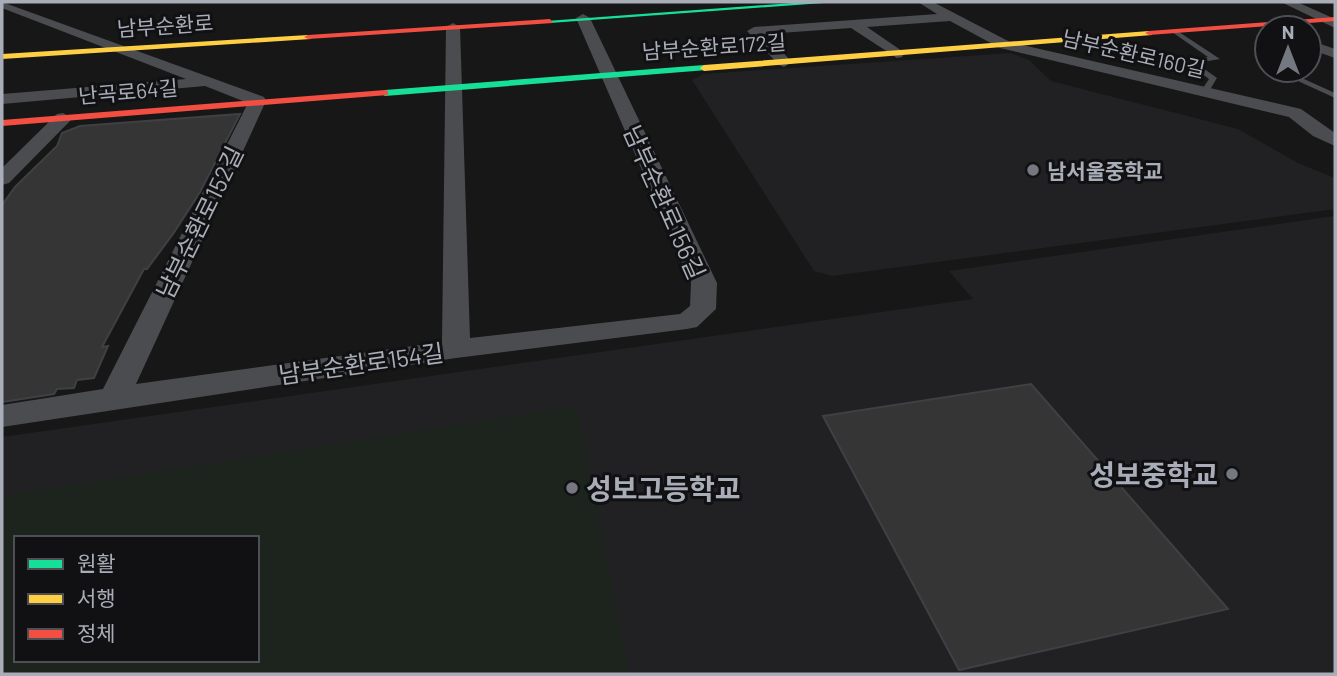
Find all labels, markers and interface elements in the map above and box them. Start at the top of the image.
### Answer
street label: 남부순환로 [116,9,214,41]
north arrow [1253,14,1323,84]
text: N [1282,20,1294,43]
street label: 남부순환로160길 [1060,24,1208,82]
street label: 남부순환로172길 [641,28,787,64]
street label: 난곡로64길 [77,74,179,108]
street label: 남부순환로156길 [618,120,712,284]
street label: 남부순환로152길 [150,141,248,303]
place label: 남서울중학교 [1047,158,1163,183]
marker: 남서울중학교 [1025,162,1041,178]
street label: 남부순환로154길 [277,337,445,389]
place label: 성보중학교 [1089,457,1218,491]
marker: 성보중학교 [1224,466,1240,482]
place label: 성보고등학교 [586,471,741,505]
marker: 성보고등학교 [564,480,580,496]
legend [14,536,259,662]
text: 원활 [77,550,116,575]
text: 서행 [77,585,116,610]
text: 정체 [77,620,116,645]

